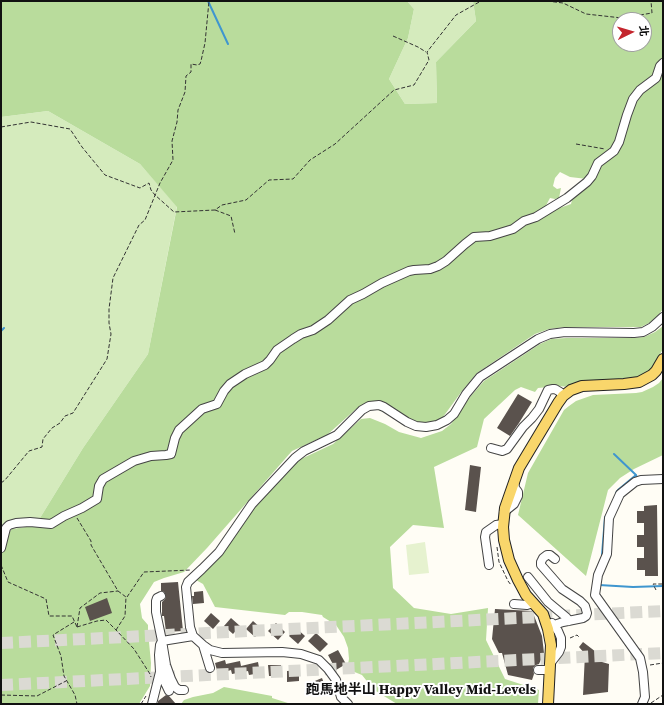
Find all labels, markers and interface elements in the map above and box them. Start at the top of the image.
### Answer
north arrow [612,12,652,52]
text: 北 [636,25,651,37]
district label: 跑馬地半山 Happy Valley Mid-Levels [306,682,536,698]

